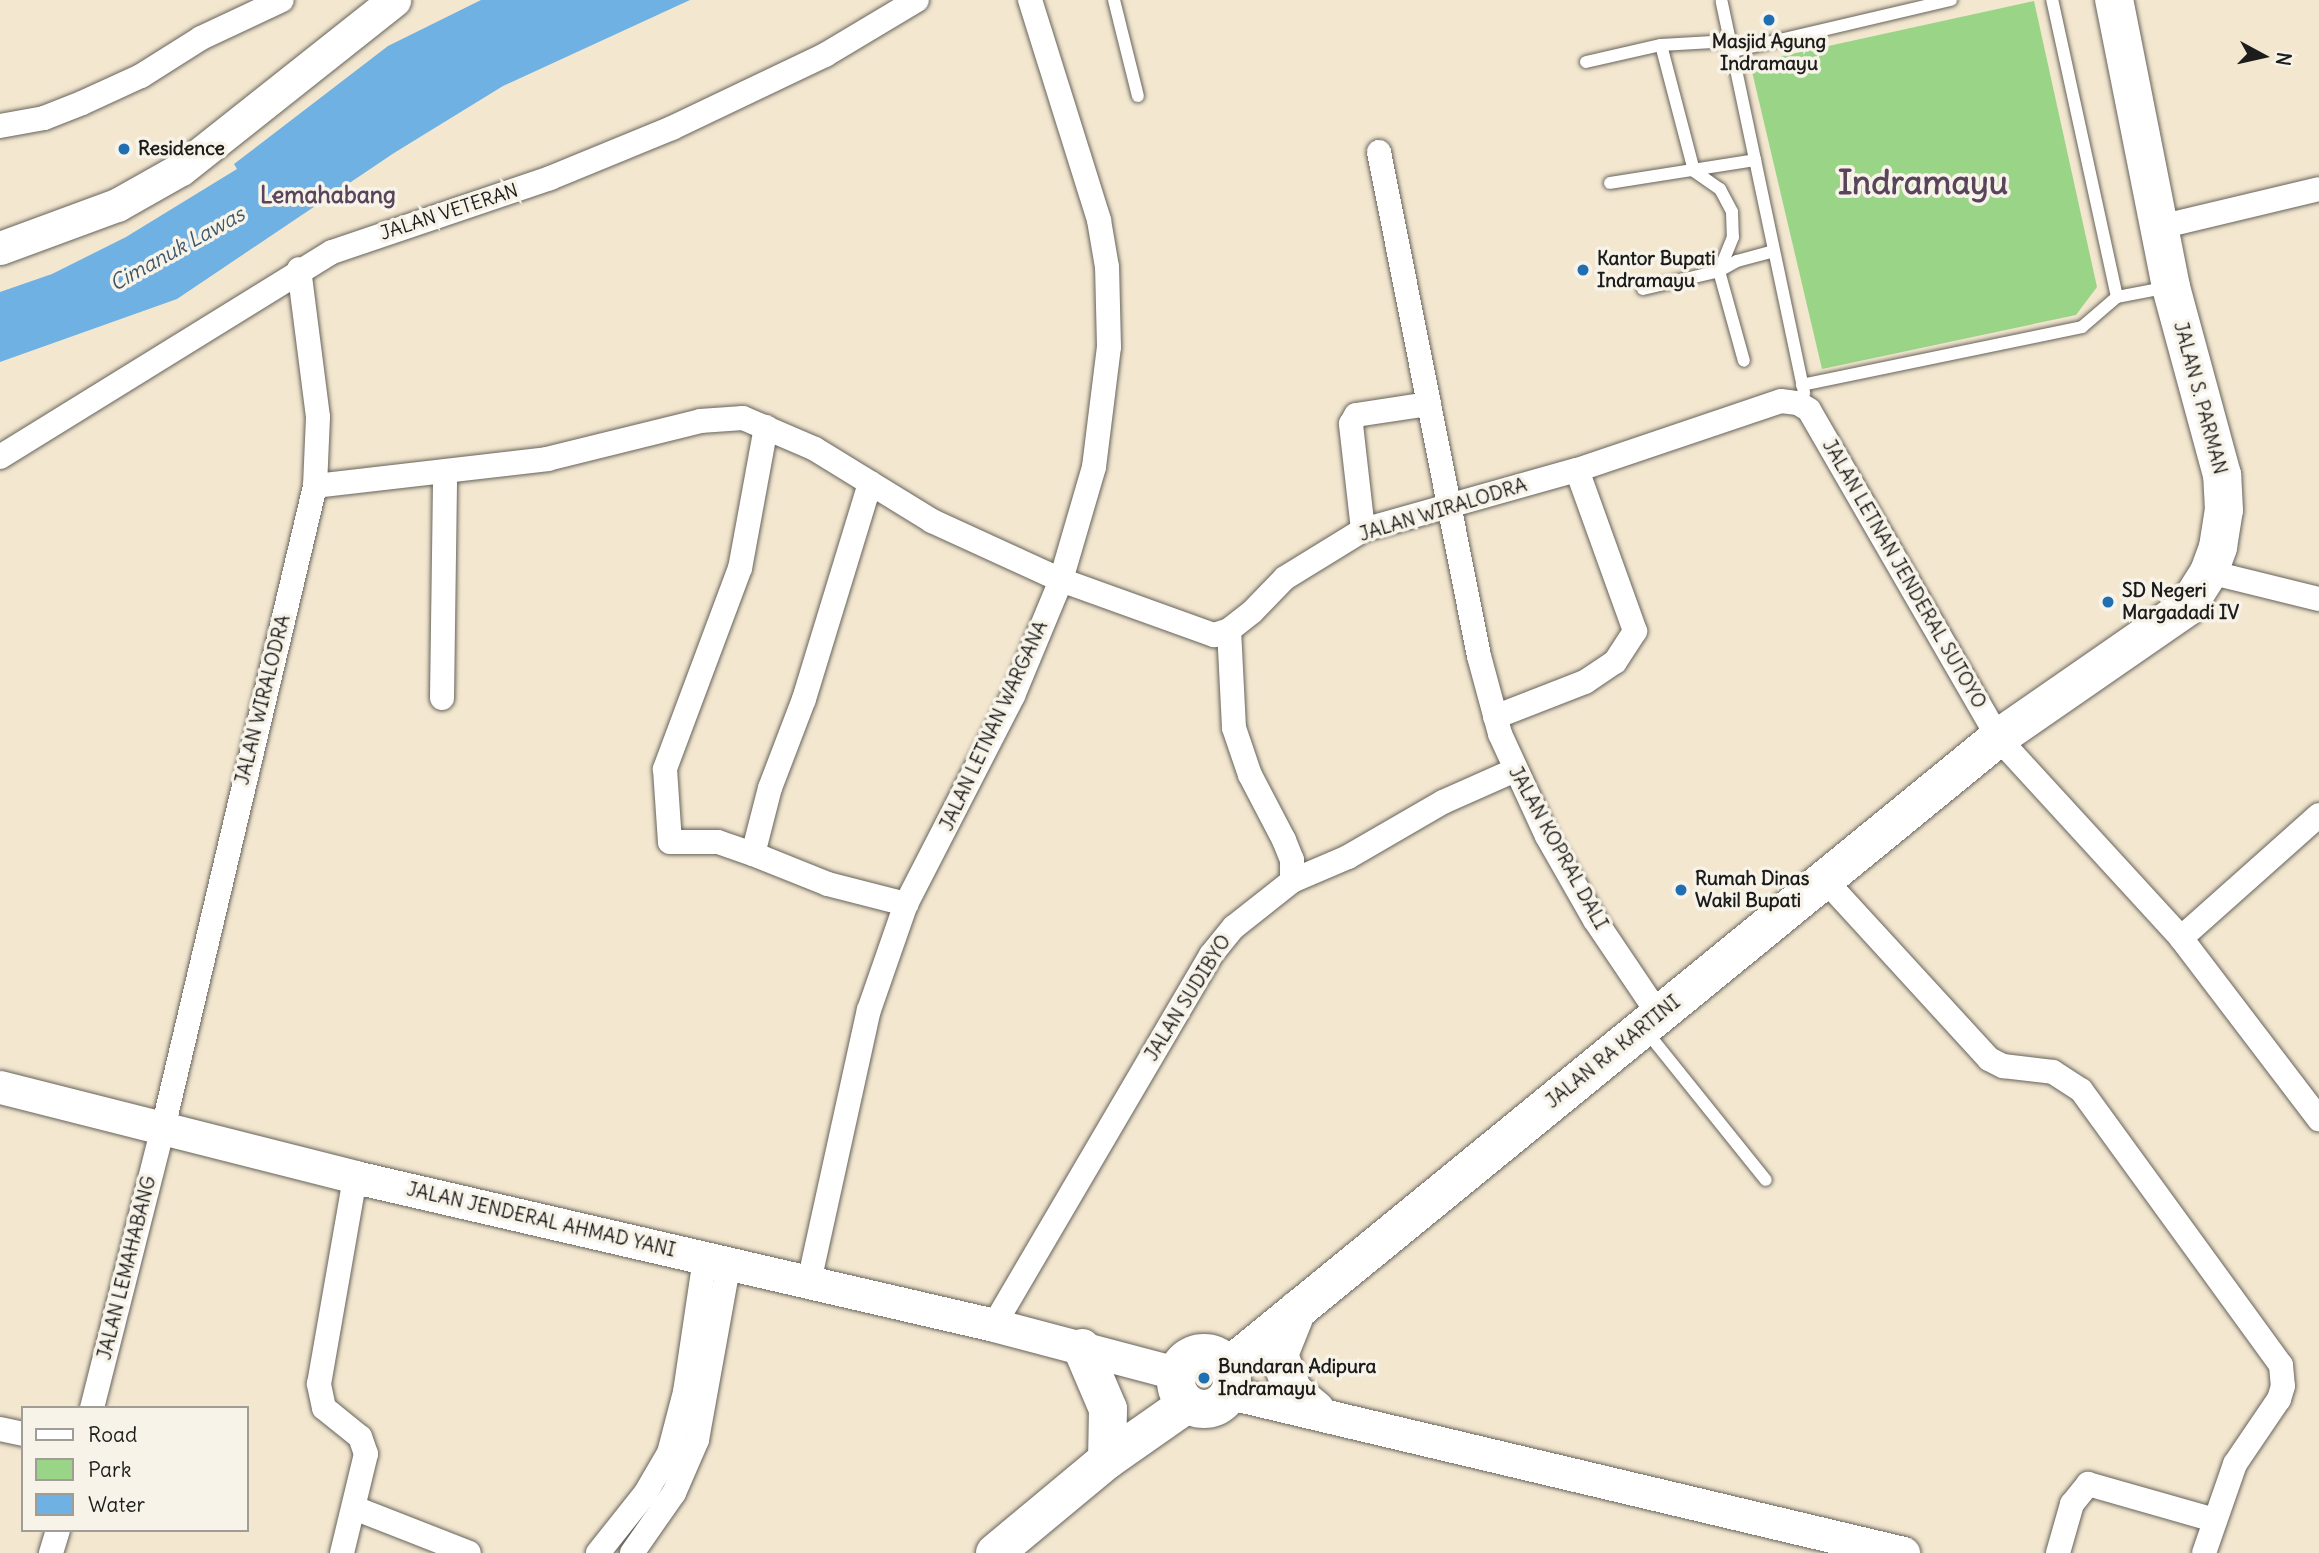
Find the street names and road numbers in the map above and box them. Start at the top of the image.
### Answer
street label: JALAN VETERAN [377,179,521,245]
street label: JALAN S. PARMAN [2169,319,2231,477]
street label: JALAN LETNAN JENDERAL SUTOYO [1817,435,1991,713]
street label: JALAN WIRALODRA [1356,474,1530,546]
street label: JALAN WIRALODRA [231,613,295,787]
street label: JALAN LETNAN WARGANA [935,617,1053,835]
street label: JALAN KOPRAL DALI [1504,762,1612,934]
street label: JALAN SUDIBYO [1140,931,1236,1065]
street label: JALAN RA KARTINI [1541,991,1685,1113]
street label: JALAN LEMAHABANG [93,1174,161,1362]
street label: JALAN JENDERAL AHMAD YANI [404,1178,678,1262]

